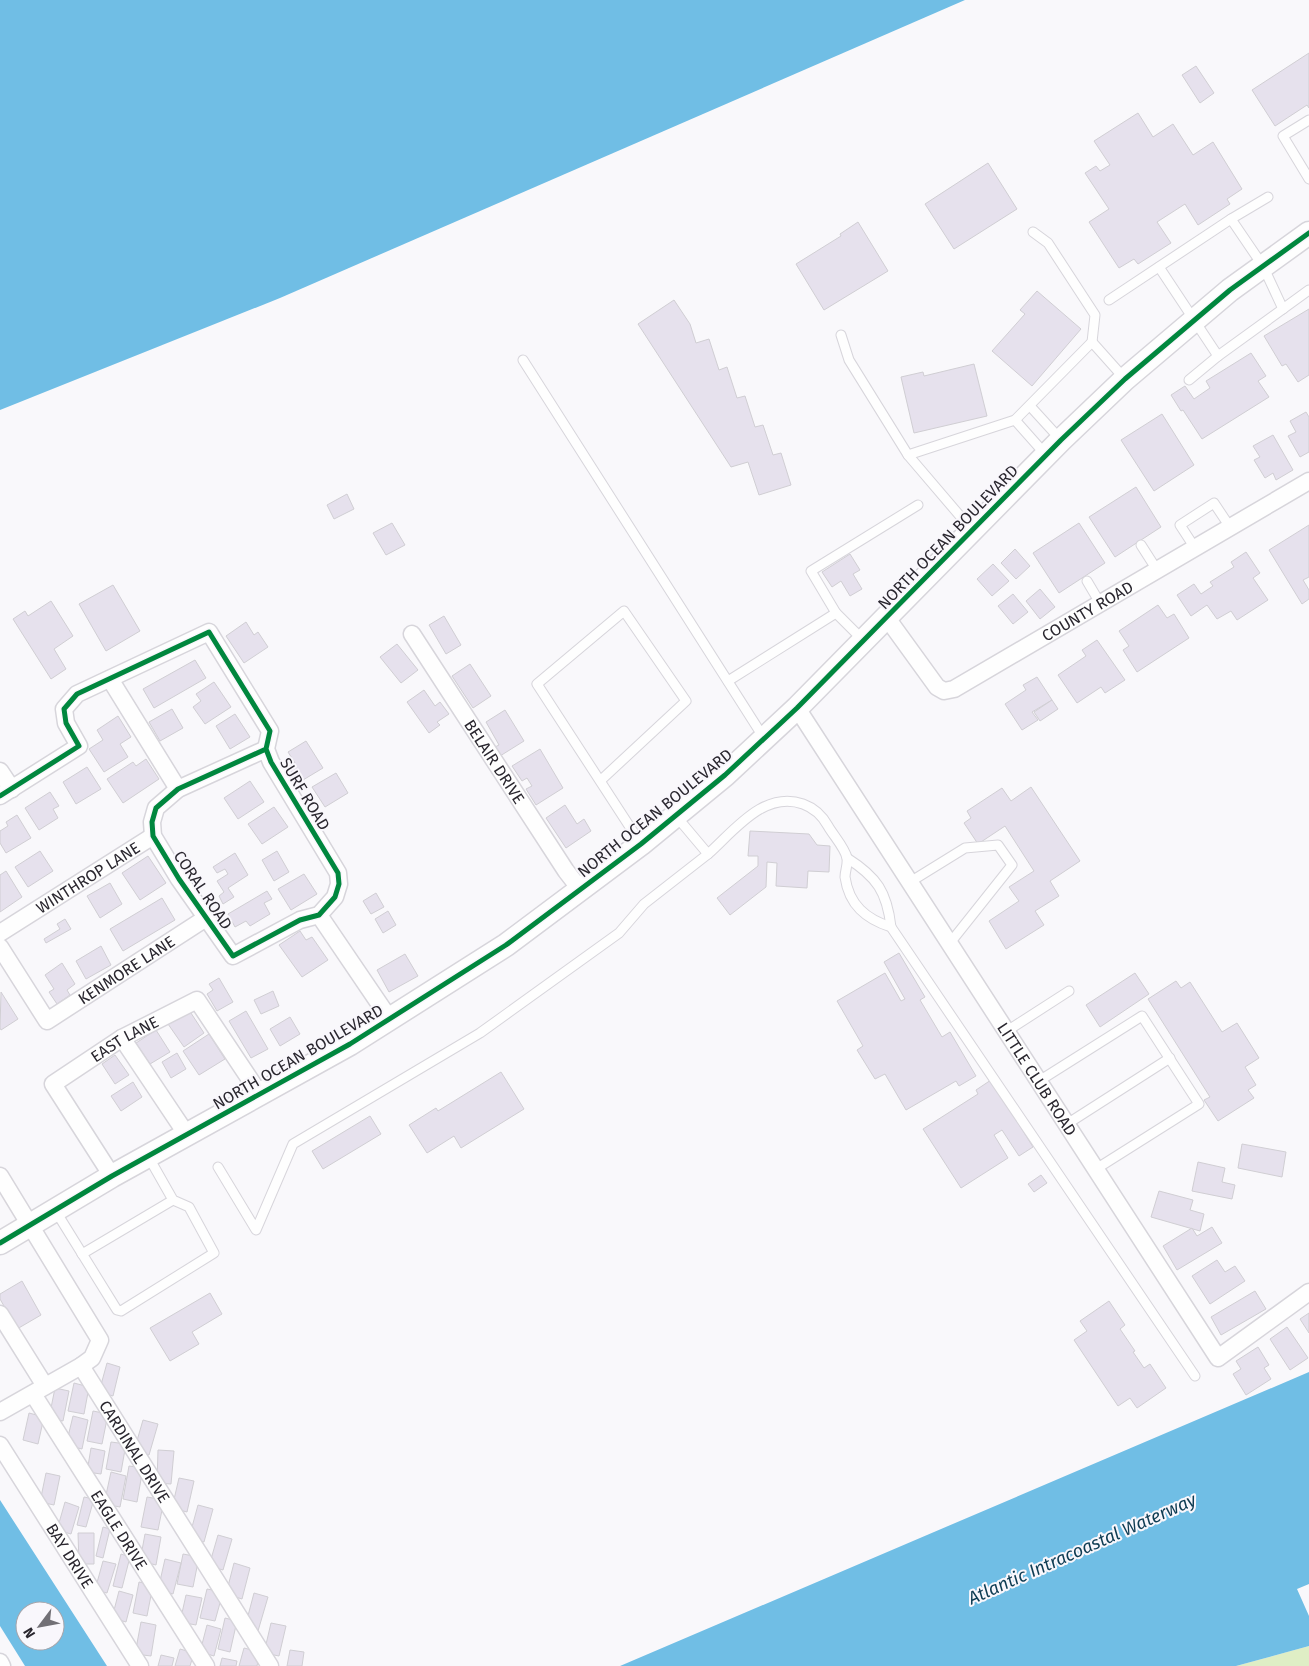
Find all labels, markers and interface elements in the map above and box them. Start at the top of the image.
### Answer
street label: NORTH OCEAN BOULEVARD [874,461,1022,613]
street label: COUNTY ROAD [1038,577,1136,645]
street label: BELAIR DRIVE [461,716,529,807]
street label: NORTH OCEAN BOULEVARD [574,745,736,881]
street label: SURF ROAD [276,754,334,834]
street label: WINTHROP LANE [33,837,143,917]
street label: CORAL ROAD [170,847,236,933]
street label: KENMORE LANE [74,931,178,1008]
street label: NORTH OCEAN BOULEVARD [209,1000,387,1114]
street label: EAST LANE [87,1012,161,1066]
street label: LITTLE CLUB ROAD [994,1019,1081,1139]
street label: CARDINAL DRIVE [96,1397,174,1506]
street label: EAGLE DRIVE [87,1486,152,1573]
water label: Atlantic Intracoastal Waterway [964,1488,1201,1610]
street label: BAY DRIVE [42,1520,98,1592]
north arrow [15,1601,65,1651]
text: N [20,1624,39,1641]

